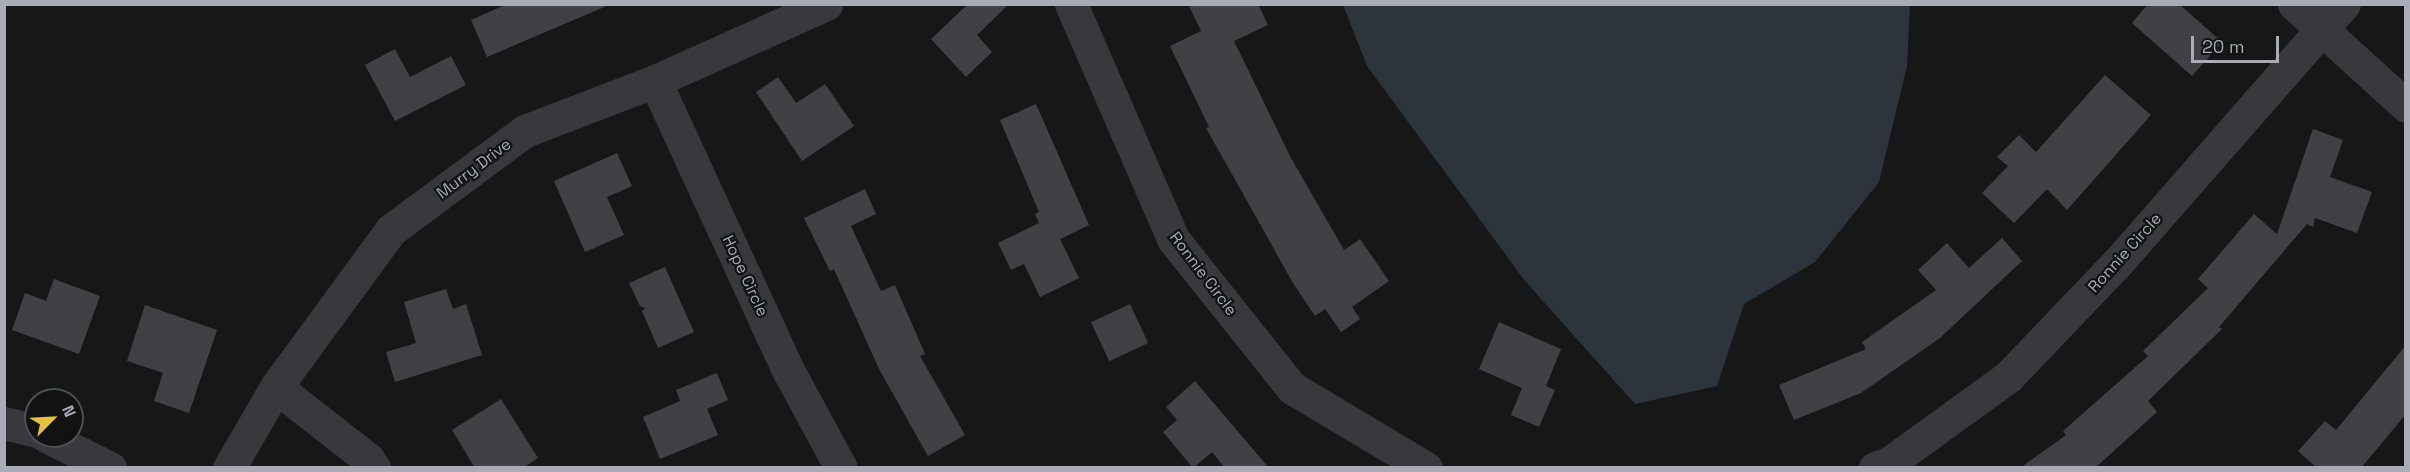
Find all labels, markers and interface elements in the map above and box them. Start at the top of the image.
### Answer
scale bar [2194,24,2282,62]
text: 20 m [2202,35,2245,58]
street label: Murry Drive [433,135,515,203]
street label: Ronnie Circle [2084,209,2166,297]
street label: Ronnie Circle [1165,228,1241,320]
street label: Hope Circle [718,232,772,320]
north arrow [24,388,84,448]
text: N [57,402,81,420]

